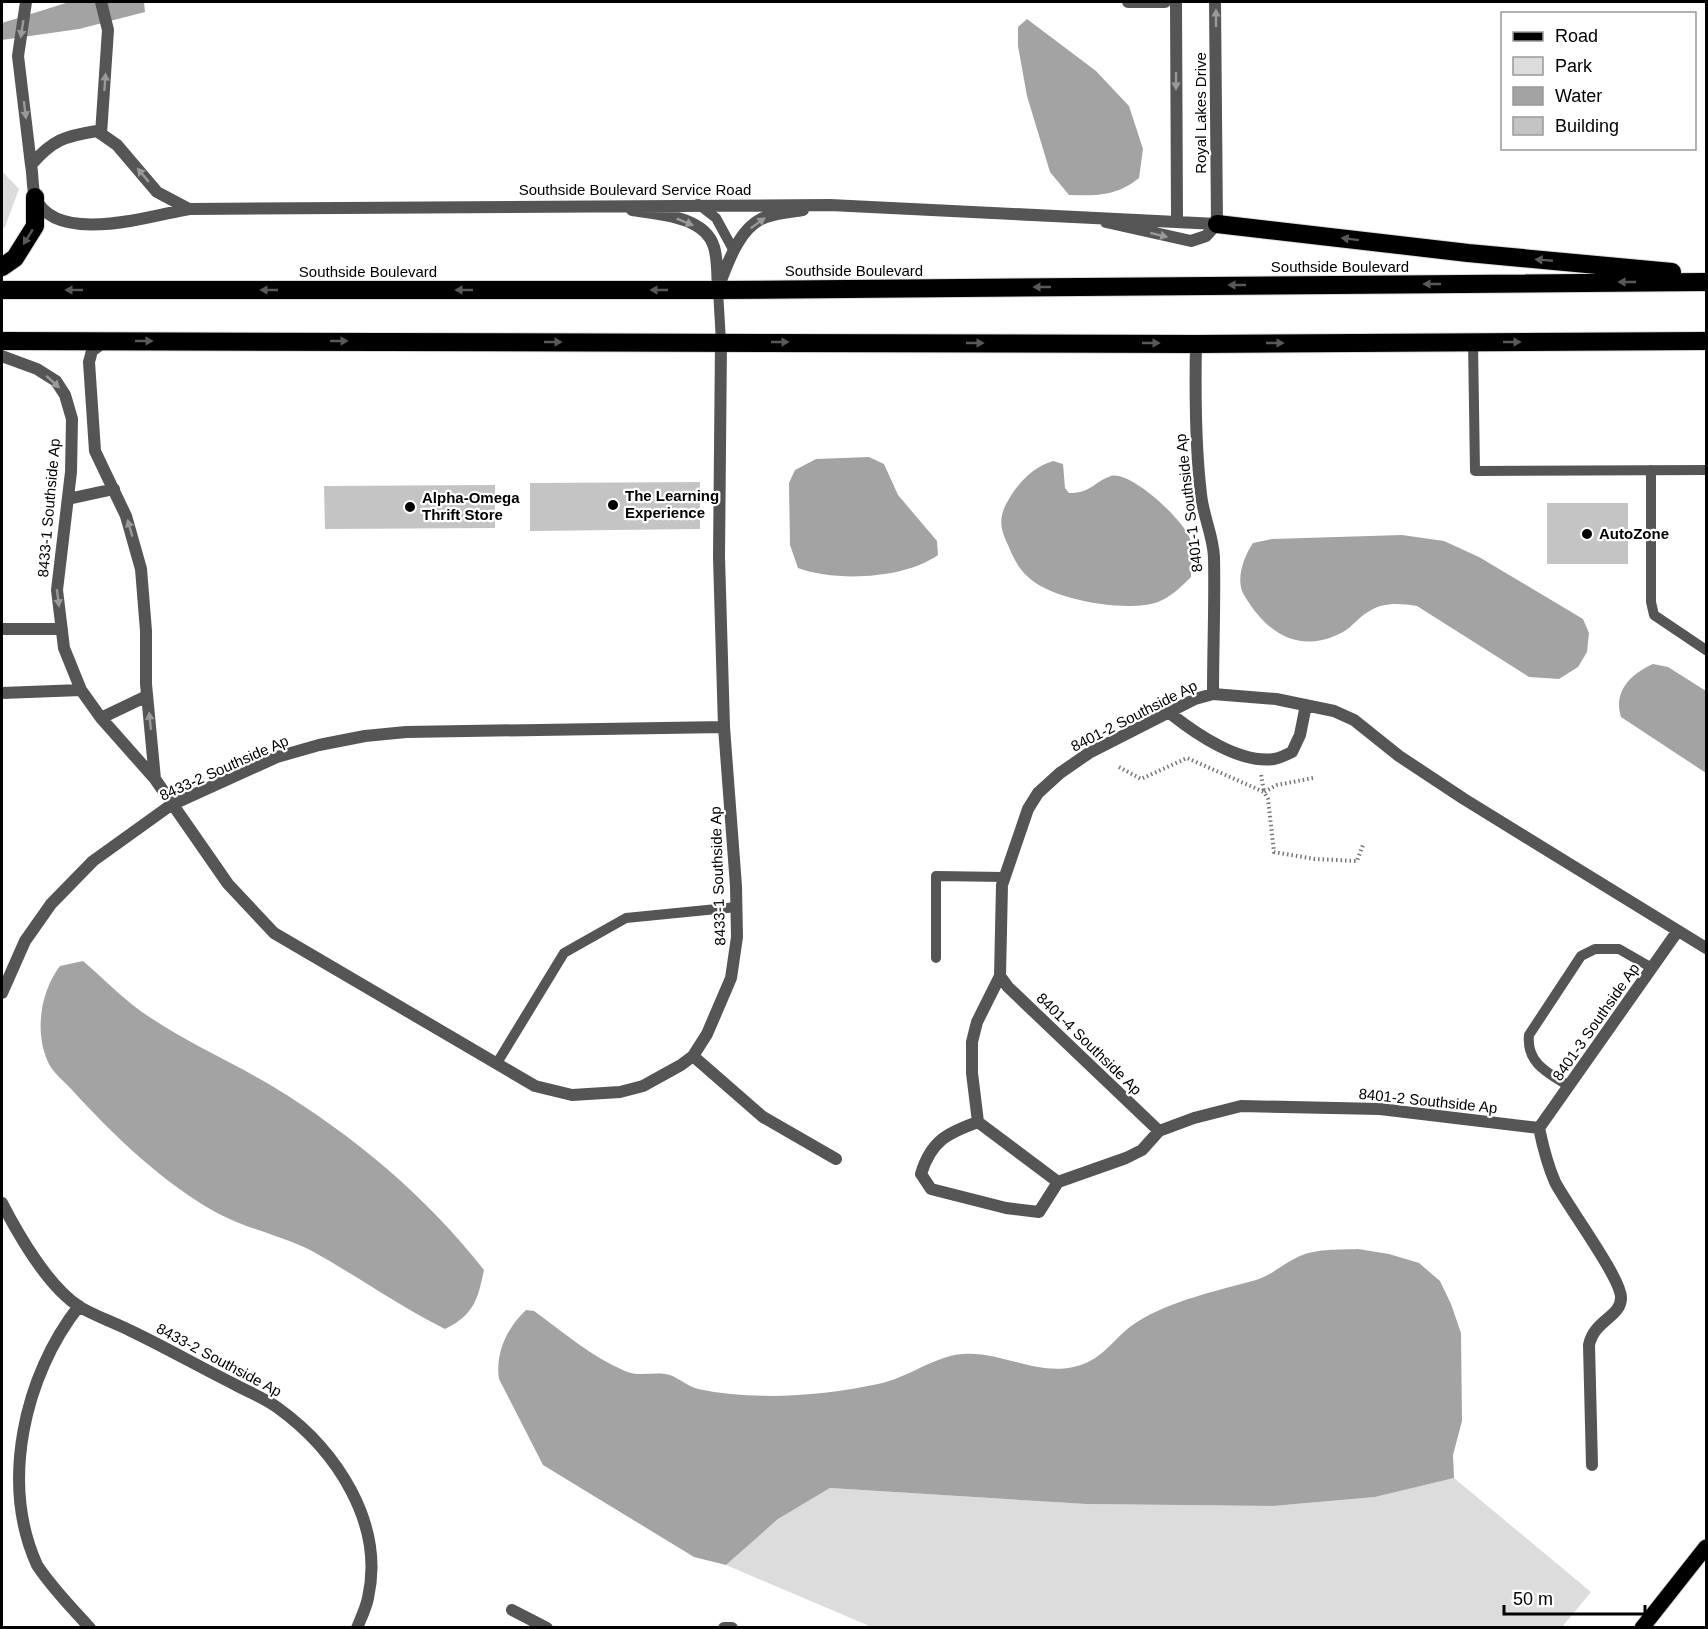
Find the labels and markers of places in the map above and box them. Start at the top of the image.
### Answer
place label: The Learning Experience [625,487,719,521]
place label: Alpha-Omega Thrift Store [422,489,520,523]
marker: The Learning Experience [606,498,620,512]
marker: Alpha-Omega Thrift Store [403,500,417,514]
place label: AutoZone [1599,525,1669,542]
marker: AutoZone [1580,527,1594,541]

